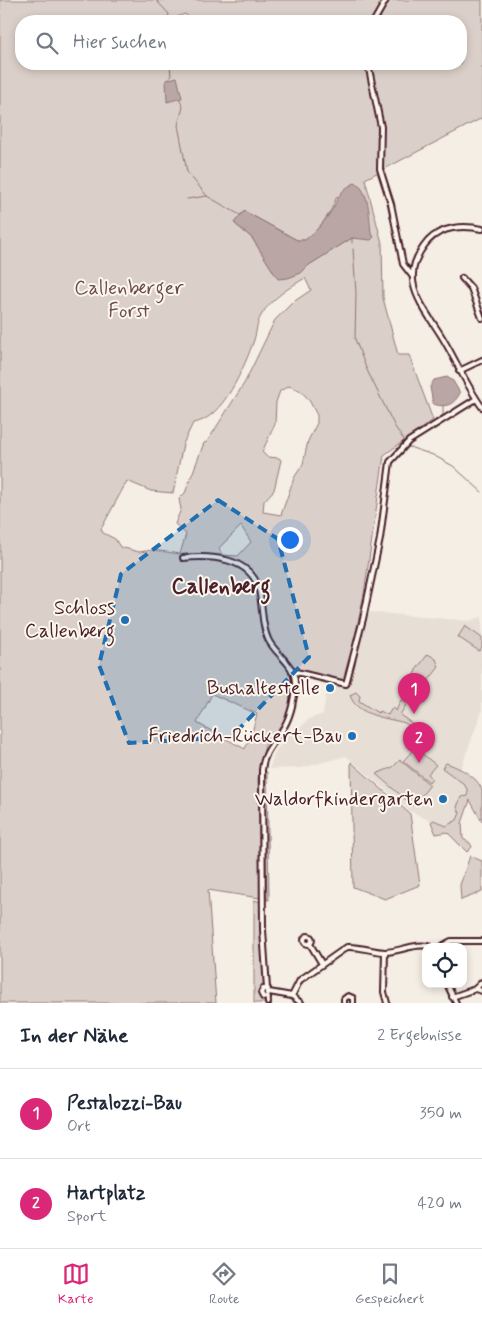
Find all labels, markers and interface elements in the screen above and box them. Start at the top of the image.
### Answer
search box [15,15,467,70]
icon: search [33,29,61,57]
text: Hier suchen [73,30,167,55]
park label: Callenberger Forst [74,275,184,325]
your location [277,527,303,553]
district label: Callenberg [171,573,271,605]
place label: Schloss Callenberg [25,595,115,647]
marker: Schloss Callenberg [119,614,131,626]
pin: 1 [398,673,430,714]
place label: Bushaltestelle [207,675,320,702]
marker: Bushaltestelle [324,682,336,694]
pin: 2 [403,722,435,763]
place label: Friedrich-Rückert-Bau [148,723,342,750]
marker: Friedrich-Rückert-Bau [346,730,358,742]
place label: Waldorfkindergarten [255,786,433,813]
marker: Waldorfkindergarten [437,793,449,805]
map controls [422,943,467,988]
button: locate [422,943,467,988]
text: In der Nähe [20,1022,128,1050]
text: 2 Ergebnisse [377,1025,462,1046]
text: Pestalozzi-Bau [67,1091,182,1116]
text: 1 [32,1103,40,1124]
text: 350 m [420,1103,462,1124]
text: Ort [67,1116,91,1137]
text: Hartplatz [67,1181,145,1206]
text: 2 [32,1193,40,1214]
text: 420 m [418,1193,462,1214]
text: Sport [67,1206,107,1227]
tab: Karte [58,1260,94,1308]
tab: Route [209,1260,239,1308]
tab: Gespeichert [355,1260,424,1308]

